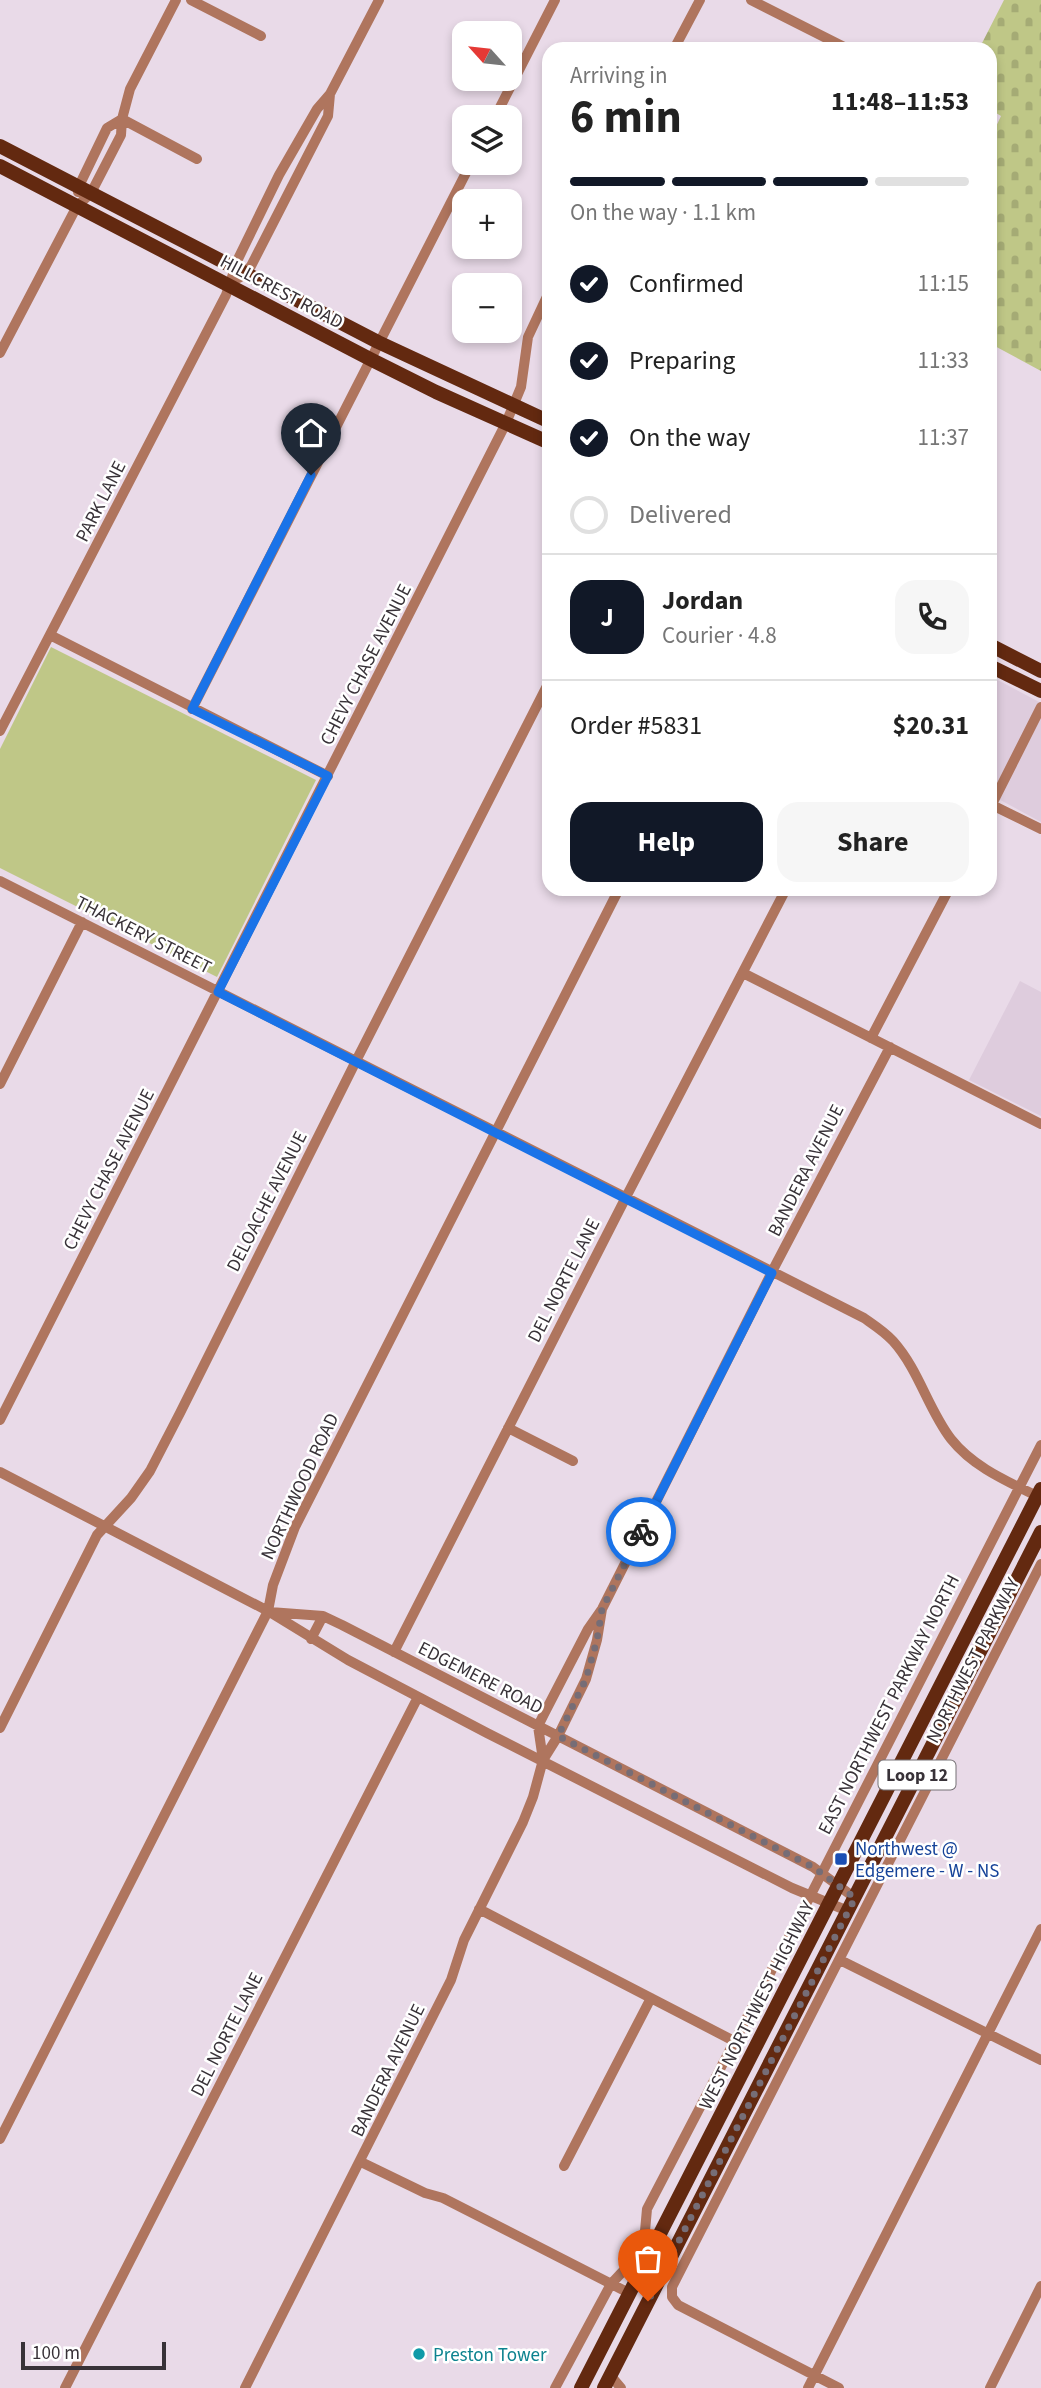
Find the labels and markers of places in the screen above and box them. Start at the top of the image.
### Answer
pin [281,403,341,475]
place label: Northwest @ Edgemere - W - NS [855,1836,1000,1885]
marker: Northwest @ Edgemere - W - NS [833,1851,849,1867]
pin [618,2229,678,2301]
place label: Preston Tower [433,2342,547,2369]
marker: Preston Tower [411,2346,427,2362]

